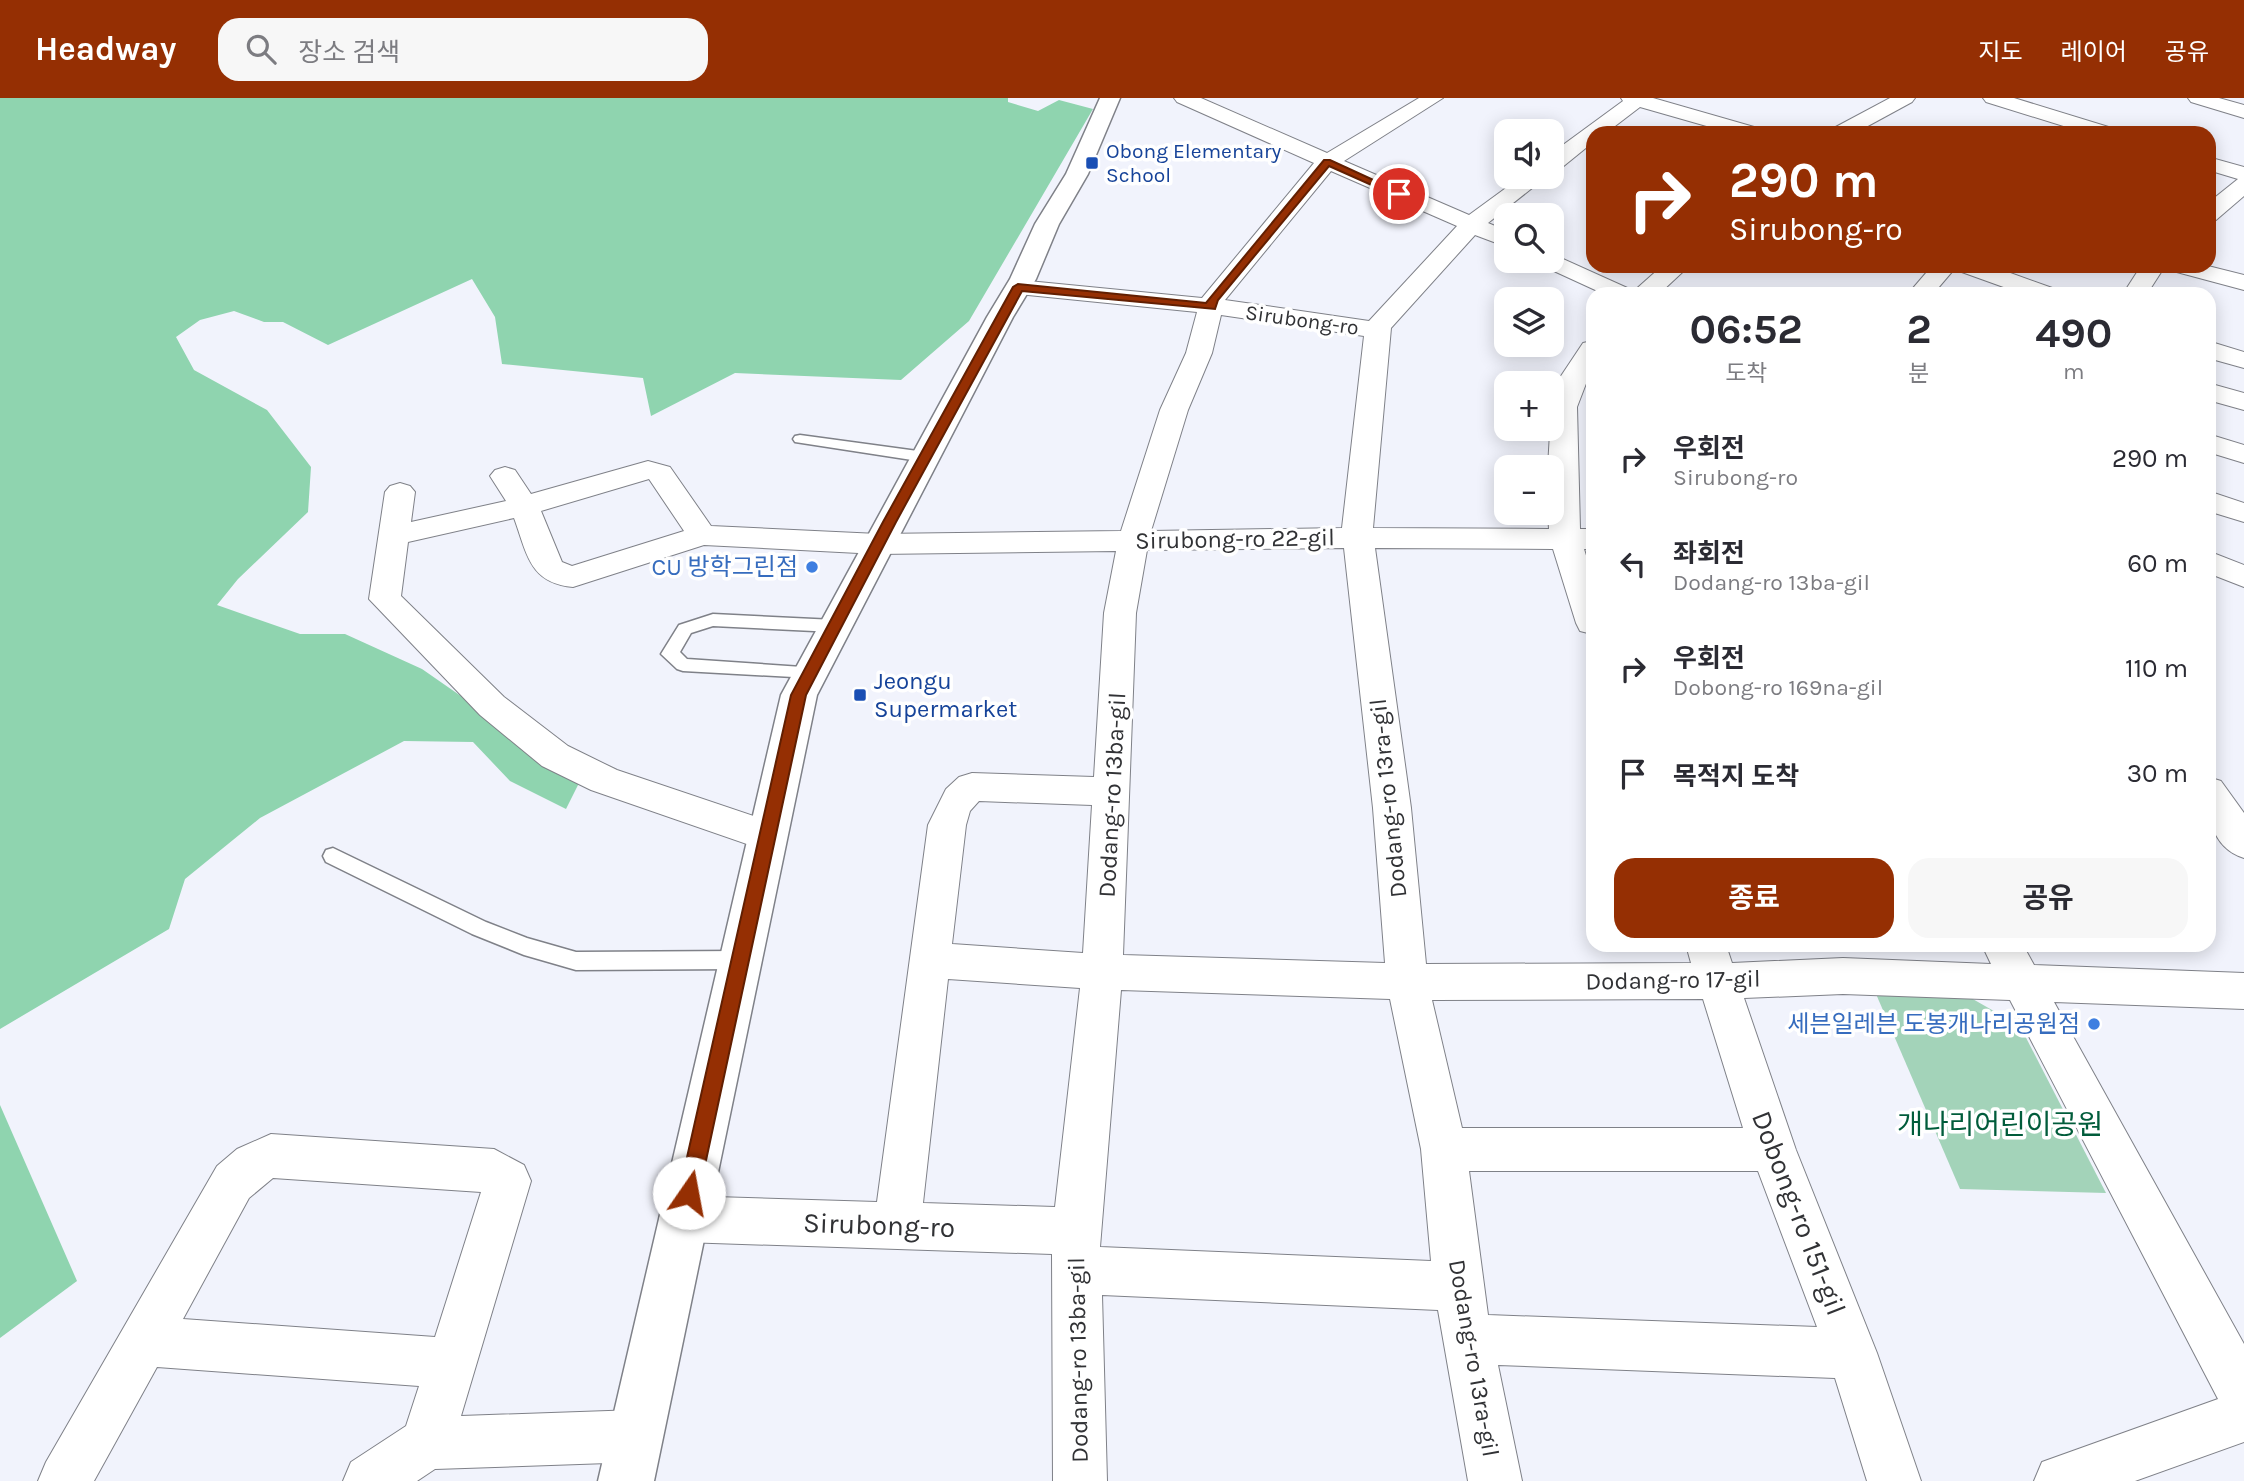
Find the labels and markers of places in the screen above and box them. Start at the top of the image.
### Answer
place label: Obong Elementary School [1106,139,1282,187]
marker: Obong Elementary School [1084,155,1100,171]
pin [1369,164,1429,224]
place label: CU 방학그린점 [652,553,798,581]
marker: CU 방학그린점 [804,559,820,575]
place label: Jeongu Supermarket [874,667,1017,723]
marker: Jeongu Supermarket [852,687,868,703]
place label: 세븐일레븐 도봉개나리공원점 [1787,1010,2080,1038]
marker: 세븐일레븐 도봉개나리공원점 [2086,1016,2102,1032]

